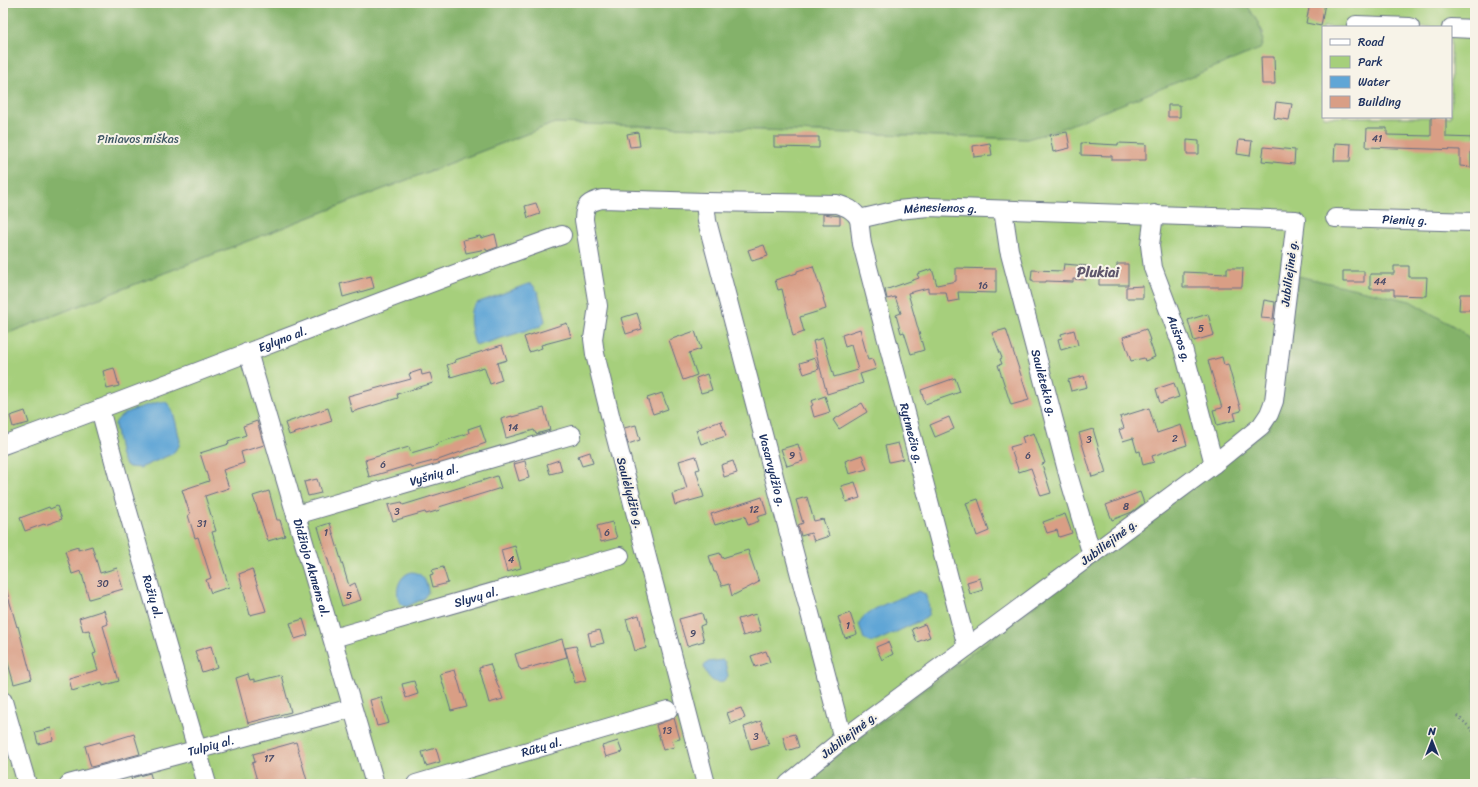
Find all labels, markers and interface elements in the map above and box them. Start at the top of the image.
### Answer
legend [1322,26,1452,118]
text: Road [1358,31,1385,53]
text: Park [1358,51,1383,73]
text: Water [1358,71,1391,93]
text: Building [1358,91,1401,113]
park label: Piniavos miškas [97,128,179,150]
house number: 41 [1372,130,1382,148]
street label: Mėnesienos g. [902,196,978,220]
street label: Pienių g. [1382,208,1428,232]
street label: Jubiliejinė g. [1274,238,1304,309]
district label: Plukiai [1077,260,1120,285]
house number: 44 [1374,273,1386,291]
house number: 16 [978,277,988,295]
street label: Aušros g. [1160,311,1197,365]
street label: Eglyno al. [255,320,310,359]
house number: 5 [1198,320,1204,338]
street label: Saulėtekio g. [1025,347,1063,419]
street label: Rytmečio g. [893,401,930,466]
house number: 1 [1227,401,1231,419]
house number: 14 [508,419,518,437]
house number: 2 [1172,430,1178,448]
street label: Vasarvydžio g. [752,431,793,509]
house number: 3 [1086,431,1092,449]
house number: 9 [789,447,795,465]
house number: 6 [1025,447,1031,465]
street label: Saulėlydžio g. [610,455,650,531]
house number: 6 [380,456,386,474]
street label: Vyšnių al. [407,457,462,492]
house number: 8 [1123,498,1129,516]
house number: 12 [749,501,759,519]
house number: 3 [394,503,400,521]
street label: Jubiliejinė g. [1075,513,1142,572]
house number: 31 [197,515,207,533]
street label: Didžiojo Akmens al. [286,516,336,620]
house number: 1 [324,524,328,542]
house number: 6 [604,524,610,542]
house number: 4 [508,551,514,569]
street label: Rožių al. [136,572,170,621]
house number: 30 [97,575,109,593]
street label: Slyvų al. [451,580,501,614]
house number: 5 [346,587,352,605]
house number: 1 [846,617,850,635]
house number: 9 [690,625,696,643]
street label: Jubiliejinė g. [815,706,882,765]
north arrow [1412,721,1452,761]
house number: 13 [662,722,672,740]
text: N [1427,722,1436,741]
house number: 3 [753,728,759,746]
street label: Tulpių al. [185,729,237,763]
street label: Rūtų al. [519,731,565,764]
house number: 17 [264,750,275,768]

